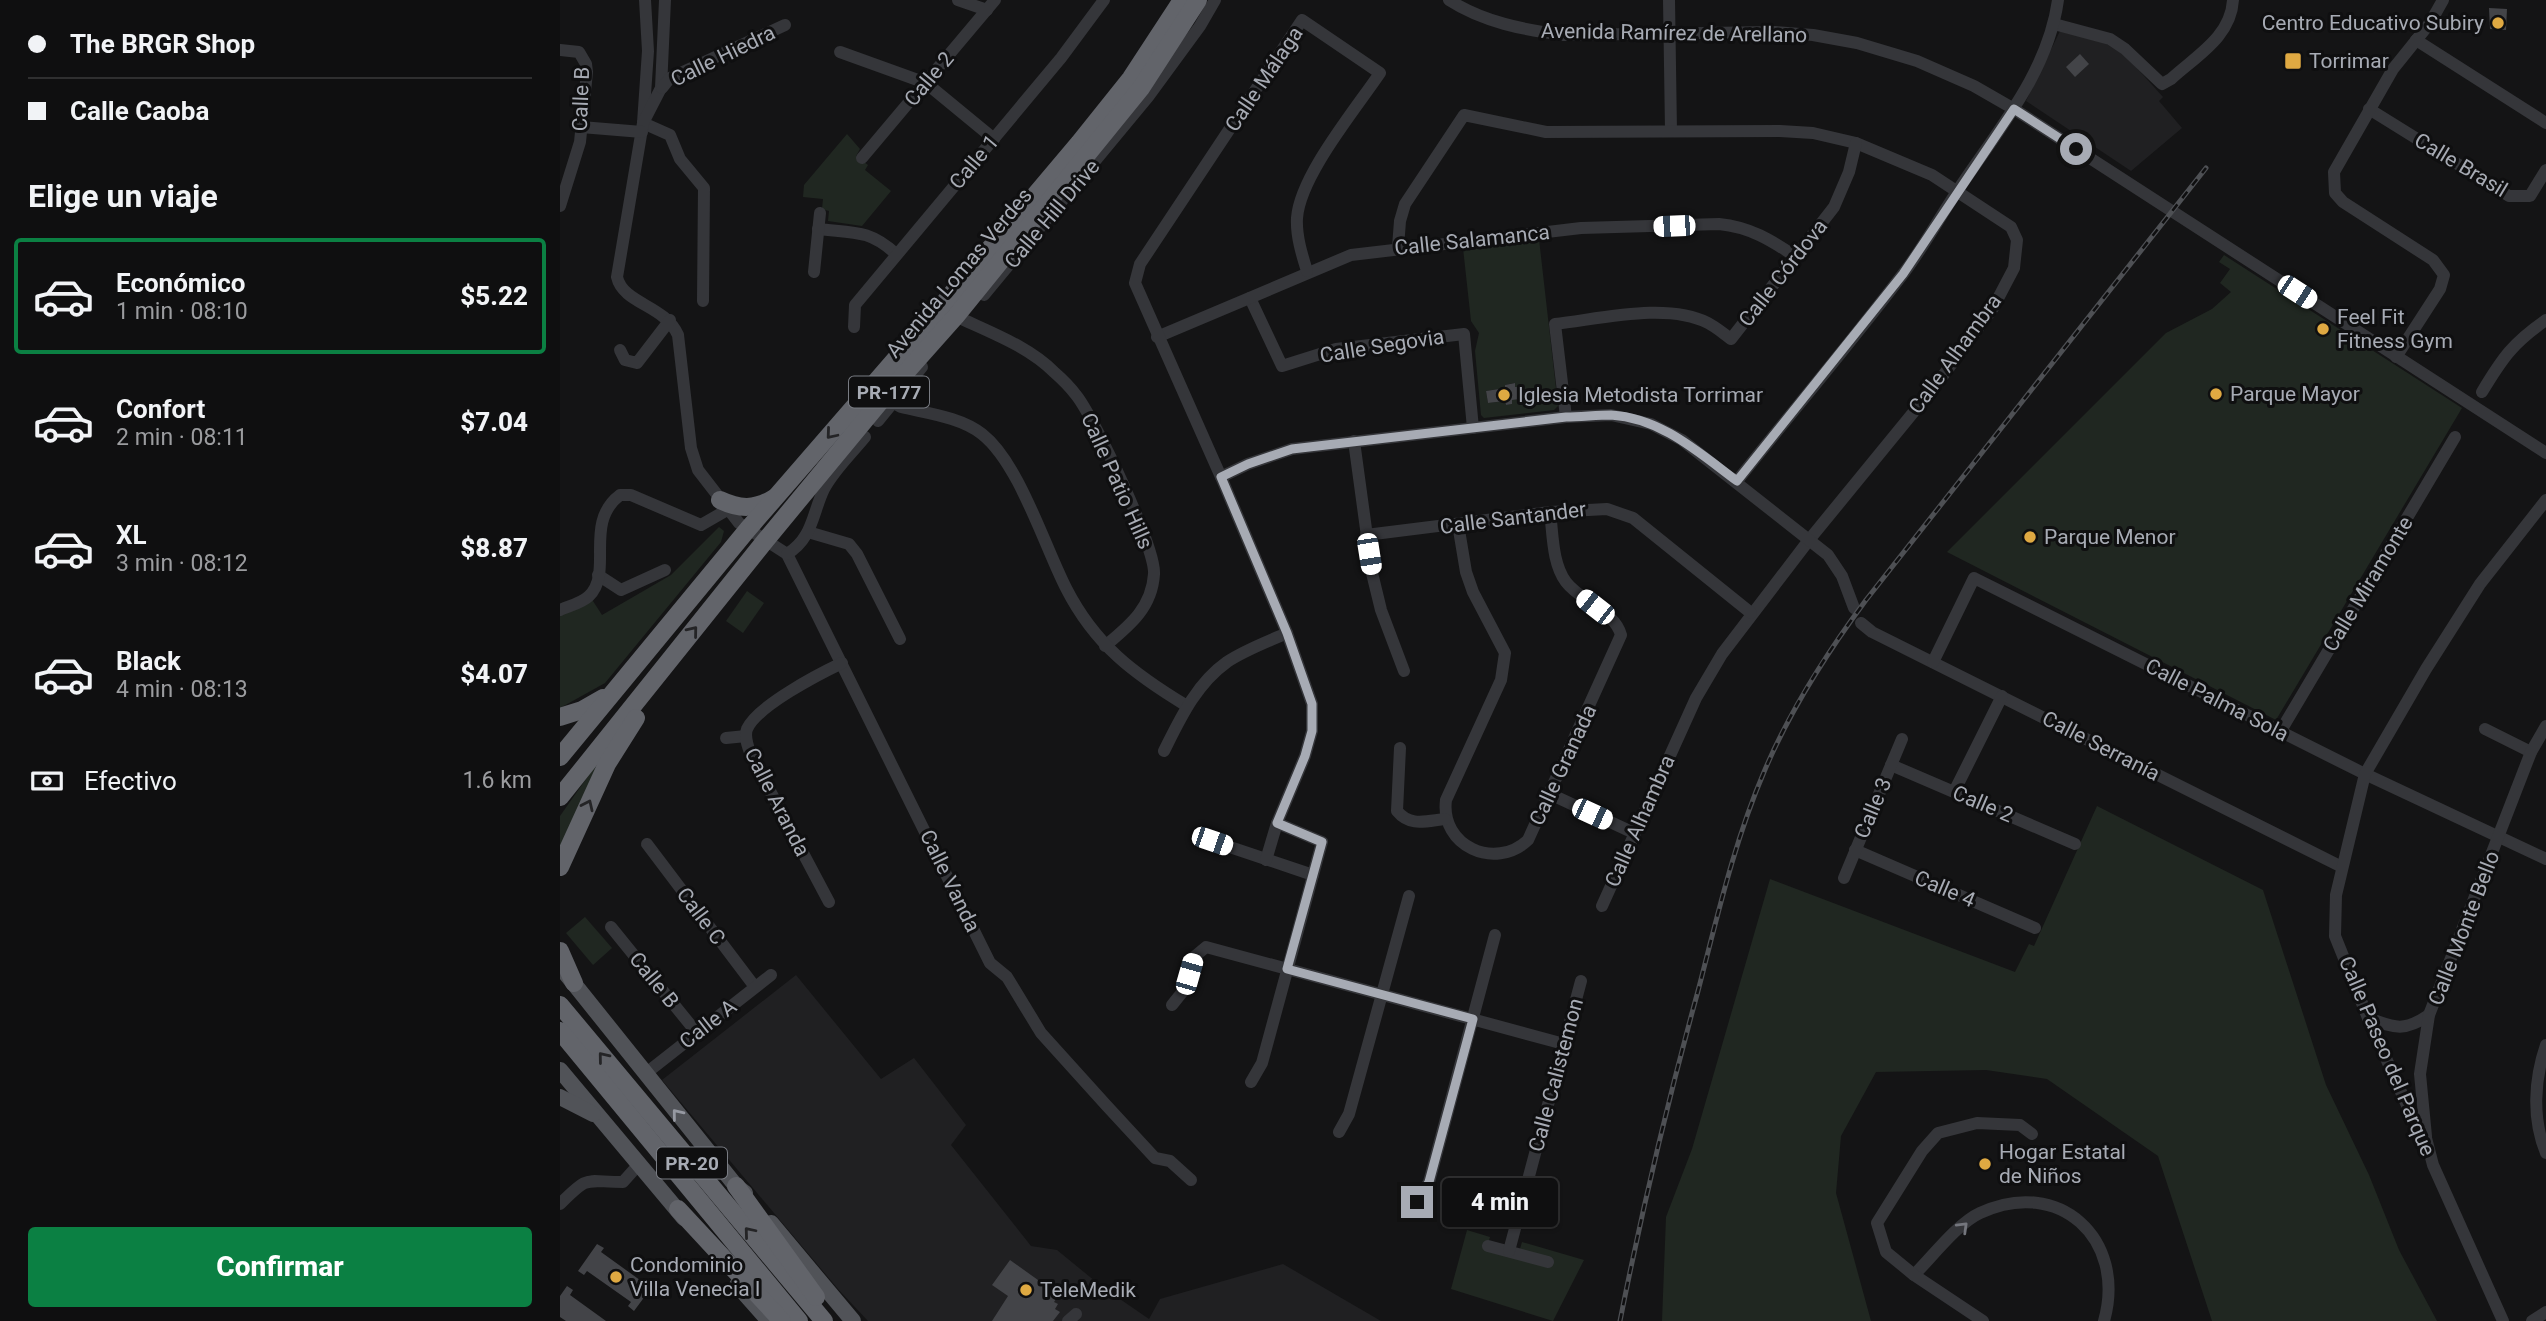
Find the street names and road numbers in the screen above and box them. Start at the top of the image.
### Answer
street label: Avenida Ramírez de Arellano [1541,19,1807,47]
street label: Calle Hiedra [667,20,779,92]
street label: Calle Málaga [1220,22,1308,136]
street label: Calle 2 [899,47,959,111]
street label: Calle B [568,66,594,132]
street label: Calle Brasil [2410,128,2512,202]
street label: Calle 1 [944,130,1004,194]
street label: Calle Hill Drive [1000,155,1104,273]
street label: Avenida Lomas Verdes [881,184,1037,362]
street label: Calle Córdova [1734,215,1832,331]
street label: Calle Salamanca [1393,220,1551,260]
street label: Calle Alhambra [1904,290,2006,418]
street label: Calle Segovia [1318,324,1446,368]
road number: PR-177 [849,376,929,408]
street label: Calle Patio Hills [1076,409,1158,553]
street label: Calle Santander [1439,497,1587,539]
street label: Calle Miramonte [2318,512,2418,656]
street label: Calle Palma Sola [2141,654,2293,746]
street label: Calle Granada [1525,701,1601,829]
street label: Calle Serranía [2038,706,2164,786]
street label: Calle Aranda [739,744,815,860]
street label: Calle Alhambra [1600,751,1680,891]
street label: Calle 3 [1850,774,1896,842]
street label: Calle 2 [1949,781,2017,828]
street label: Calle Vanda [915,826,985,936]
street label: Calle Monte Bello [2424,848,2504,1008]
street label: Calle 4 [1911,866,1979,913]
street label: Calle C [672,883,730,949]
street label: Calle B [624,947,684,1013]
street label: Calle Paseo del Parque [2334,952,2440,1160]
street label: Calle A [675,994,741,1054]
street label: Calle Calistemon [1524,996,1588,1154]
road number: PR-20 [657,1148,727,1178]

